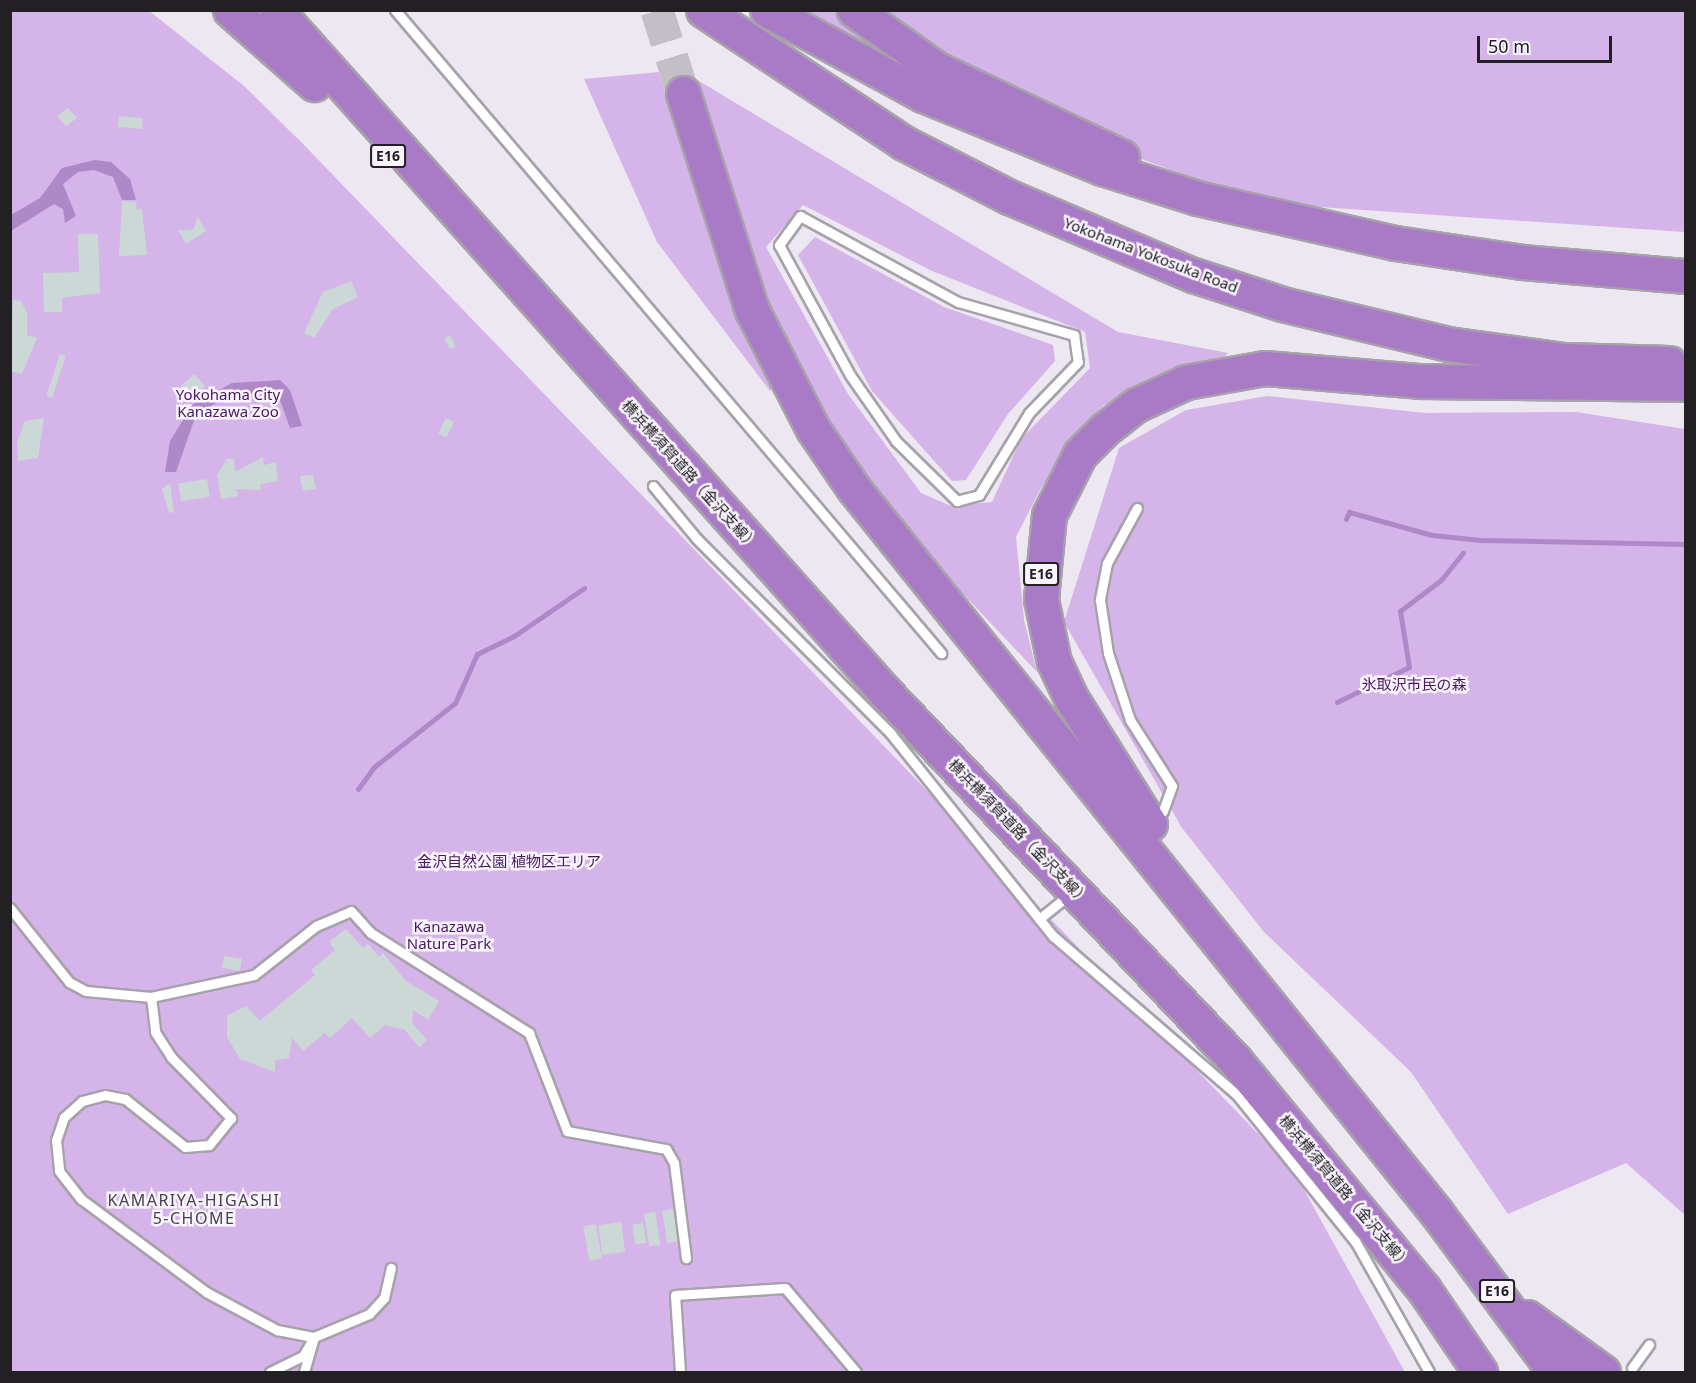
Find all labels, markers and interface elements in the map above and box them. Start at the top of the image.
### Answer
scale bar [1480,24,1615,62]
text: 50 m [1488,34,1530,58]
road number: E16 [370,145,406,167]
street label: Yokohama Yokosuka Road [1062,214,1240,296]
park label: Yokohama City Kanazawa Zoo [176,385,280,420]
street label: 横浜横須賀道路（金沢支線） [618,397,762,553]
road number: E16 [1023,563,1059,585]
park label: 氷取沢市民の森 [1362,676,1466,694]
street label: 横浜横須賀道路（金沢支線） [945,756,1093,908]
park label: 金沢自然公園 植物区エリア [417,853,601,871]
park label: Kanazawa Nature Park [407,917,491,952]
street label: 横浜横須賀道路（金沢支線） [1275,1112,1415,1272]
district label: KAMARIYA-HIGASHI 5-CHOME [108,1190,280,1228]
road number: E16 [1479,1280,1515,1302]

